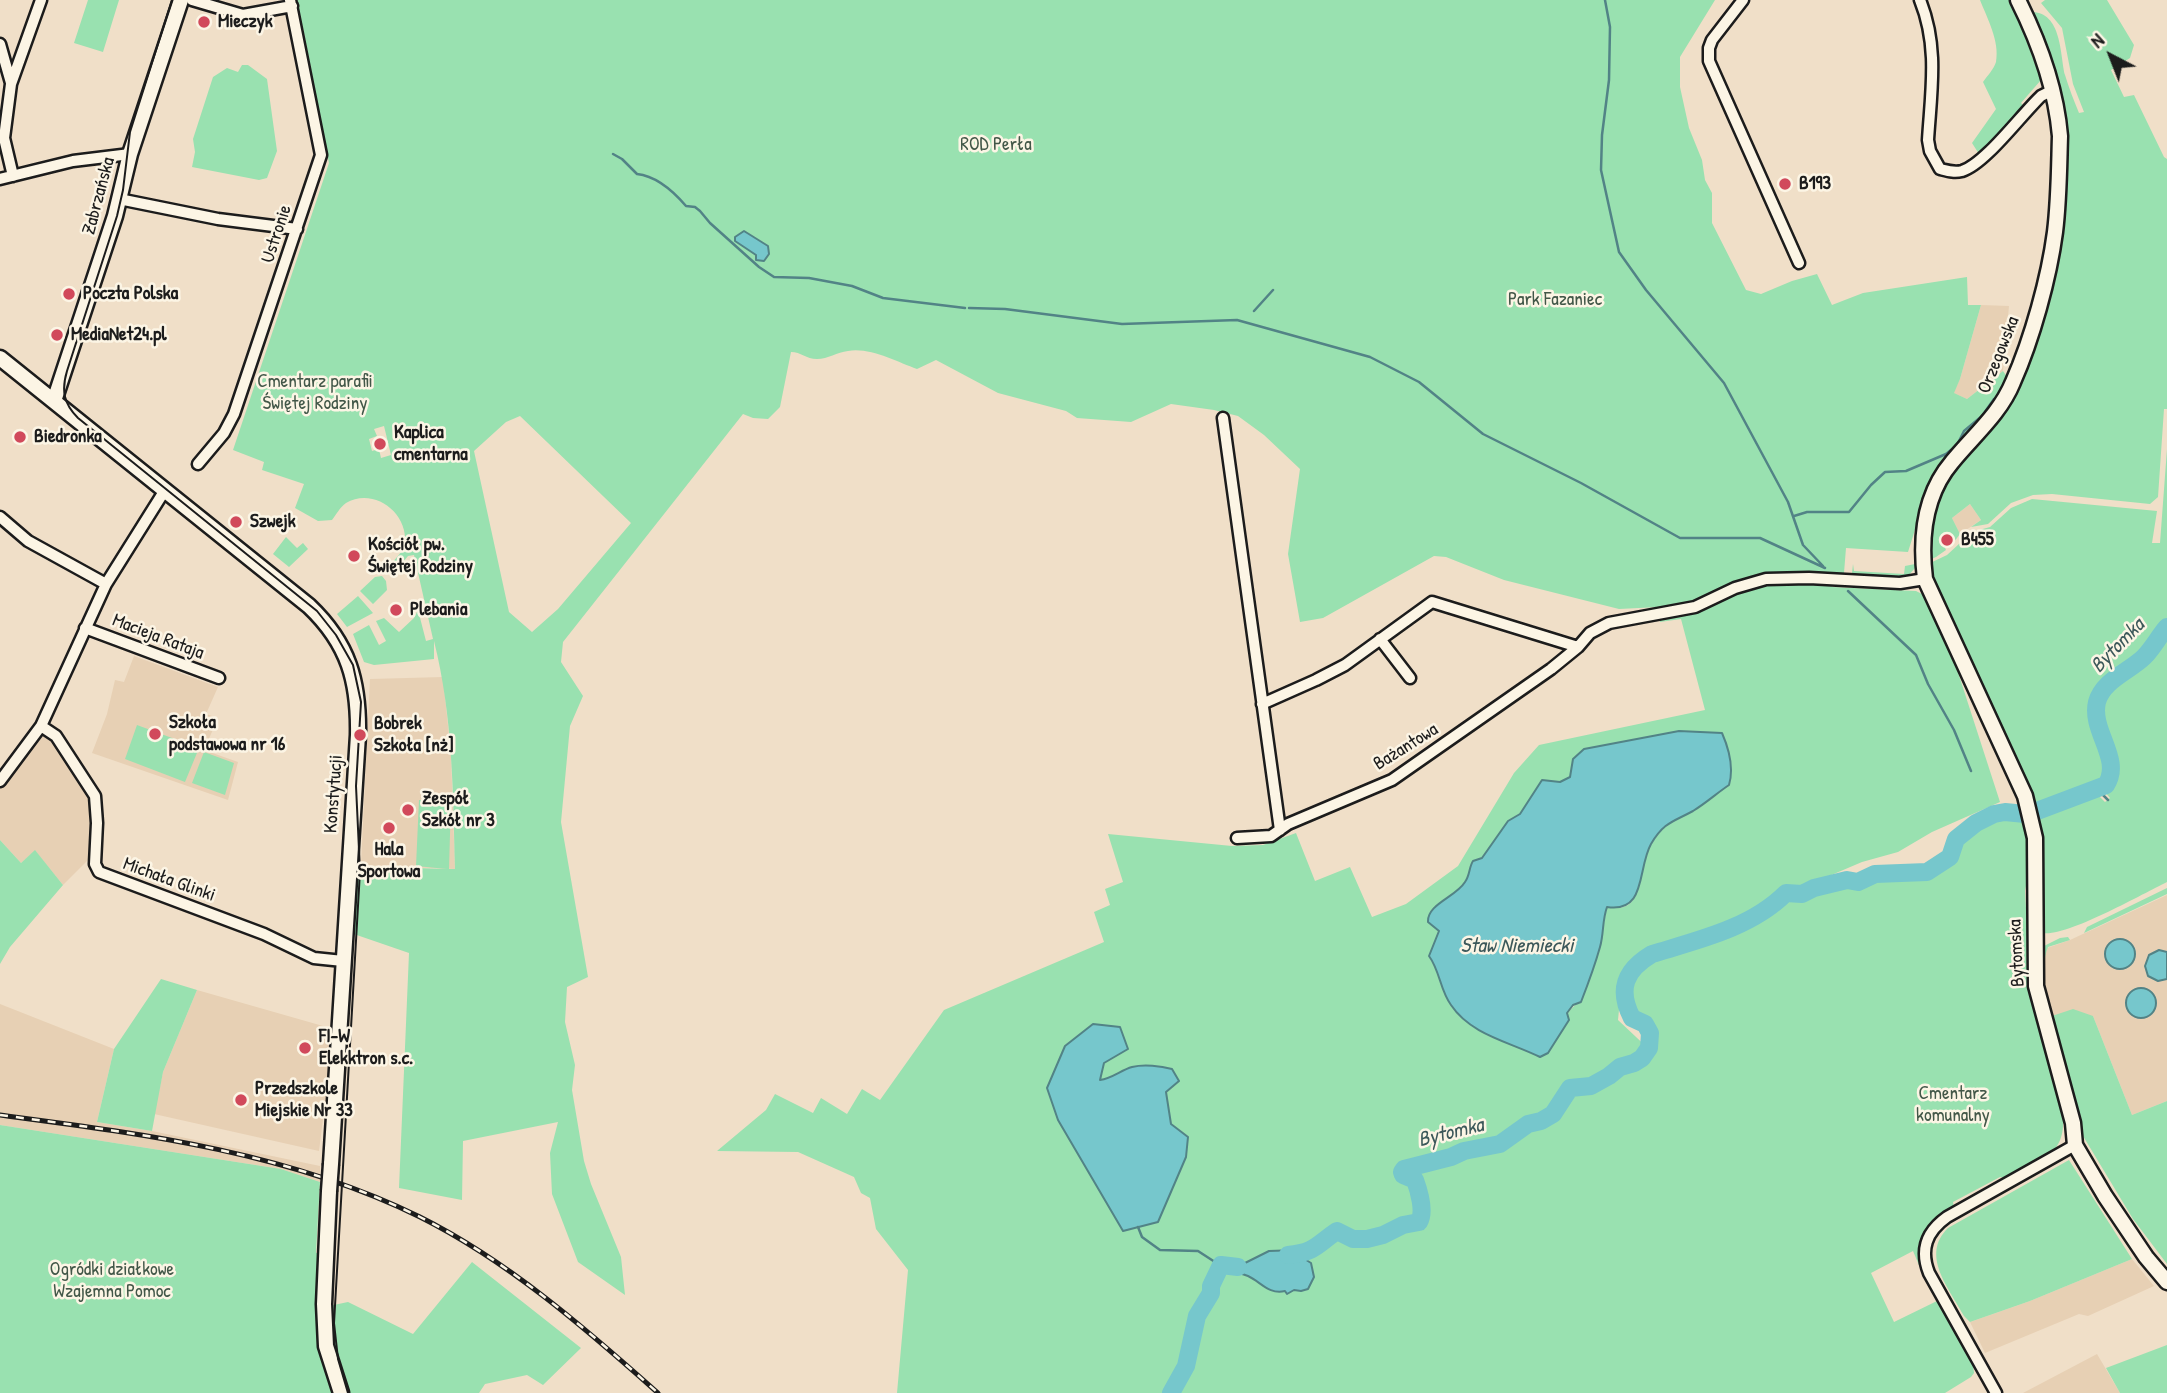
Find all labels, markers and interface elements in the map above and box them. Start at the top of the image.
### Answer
place label: Mieczyk [218,11,273,33]
marker: Mieczyk [196,14,212,30]
north arrow [2076,21,2146,91]
text: N [2084,27,2109,53]
park label: ROD Perła [960,134,1032,156]
street label: Zabrzańska [78,155,120,237]
place label: B193 [1799,173,1831,195]
marker: B193 [1777,176,1793,192]
street label: Ustronie [257,202,297,266]
place label: Poczta Polska [83,283,178,305]
marker: Poczta Polska [61,286,77,302]
park label: Park Fazaniec [1508,289,1602,311]
street label: Orzegowska [1973,313,2025,397]
place label: MediaNet24.pl [71,324,166,346]
marker: MediaNet24.pl [49,327,65,343]
park label: Cmentarz parafii Świętej Rodziny [257,371,373,415]
place label: Kaplica cmentarna [394,422,468,466]
place label: Biedronka [34,426,102,448]
marker: Biedronka [12,429,28,445]
marker: Kaplica cmentarna [372,436,388,452]
place label: Szwejk [250,511,296,533]
marker: Szwejk [228,514,244,530]
place label: B455 [1961,529,1994,551]
marker: B455 [1939,532,1955,548]
place label: Kościół pw. Świętej Rodziny [368,534,473,578]
marker: Kościół pw. Świętej Rodziny [346,548,362,564]
place label: Plebania [410,599,467,621]
marker: Plebania [388,602,404,618]
street label: Macieja Rataja [109,609,207,665]
water label: Bytomka [2086,613,2150,679]
place label: Szkoła podstawowa nr 16 [169,712,285,756]
place label: Bobrek Szkoła [nż] [374,713,454,757]
street label: Bażantowa [1370,718,1442,776]
marker: Szkoła podstawowa nr 16 [147,726,163,742]
marker: Bobrek Szkoła [nż] [352,727,368,743]
street label: Konstytucji [320,754,348,834]
place label: Zespół Szkół nr 3 [422,788,495,832]
marker: Zespół Szkół nr 3 [400,802,416,818]
marker: Hala Sportowa [381,820,397,836]
place label: Hala Sportowa [358,839,420,883]
street label: Michała Glinki [120,853,218,907]
street label: Bytomska [2004,919,2030,987]
water label: Staw Niemiecki [1461,933,1573,959]
place label: FI-W Elekktron s.c. [319,1026,413,1070]
marker: FI-W Elekktron s.c. [297,1040,313,1056]
place label: Przedszkole Miejskie Nr 33 [255,1078,353,1122]
park label: Cmentarz komunalny [1916,1083,1990,1127]
marker: Przedszkole Miejskie Nr 33 [233,1092,249,1108]
water label: Bytomka [1416,1113,1486,1153]
park label: Ogródki działkowe Wzajemna Pomoc [50,1259,174,1303]

